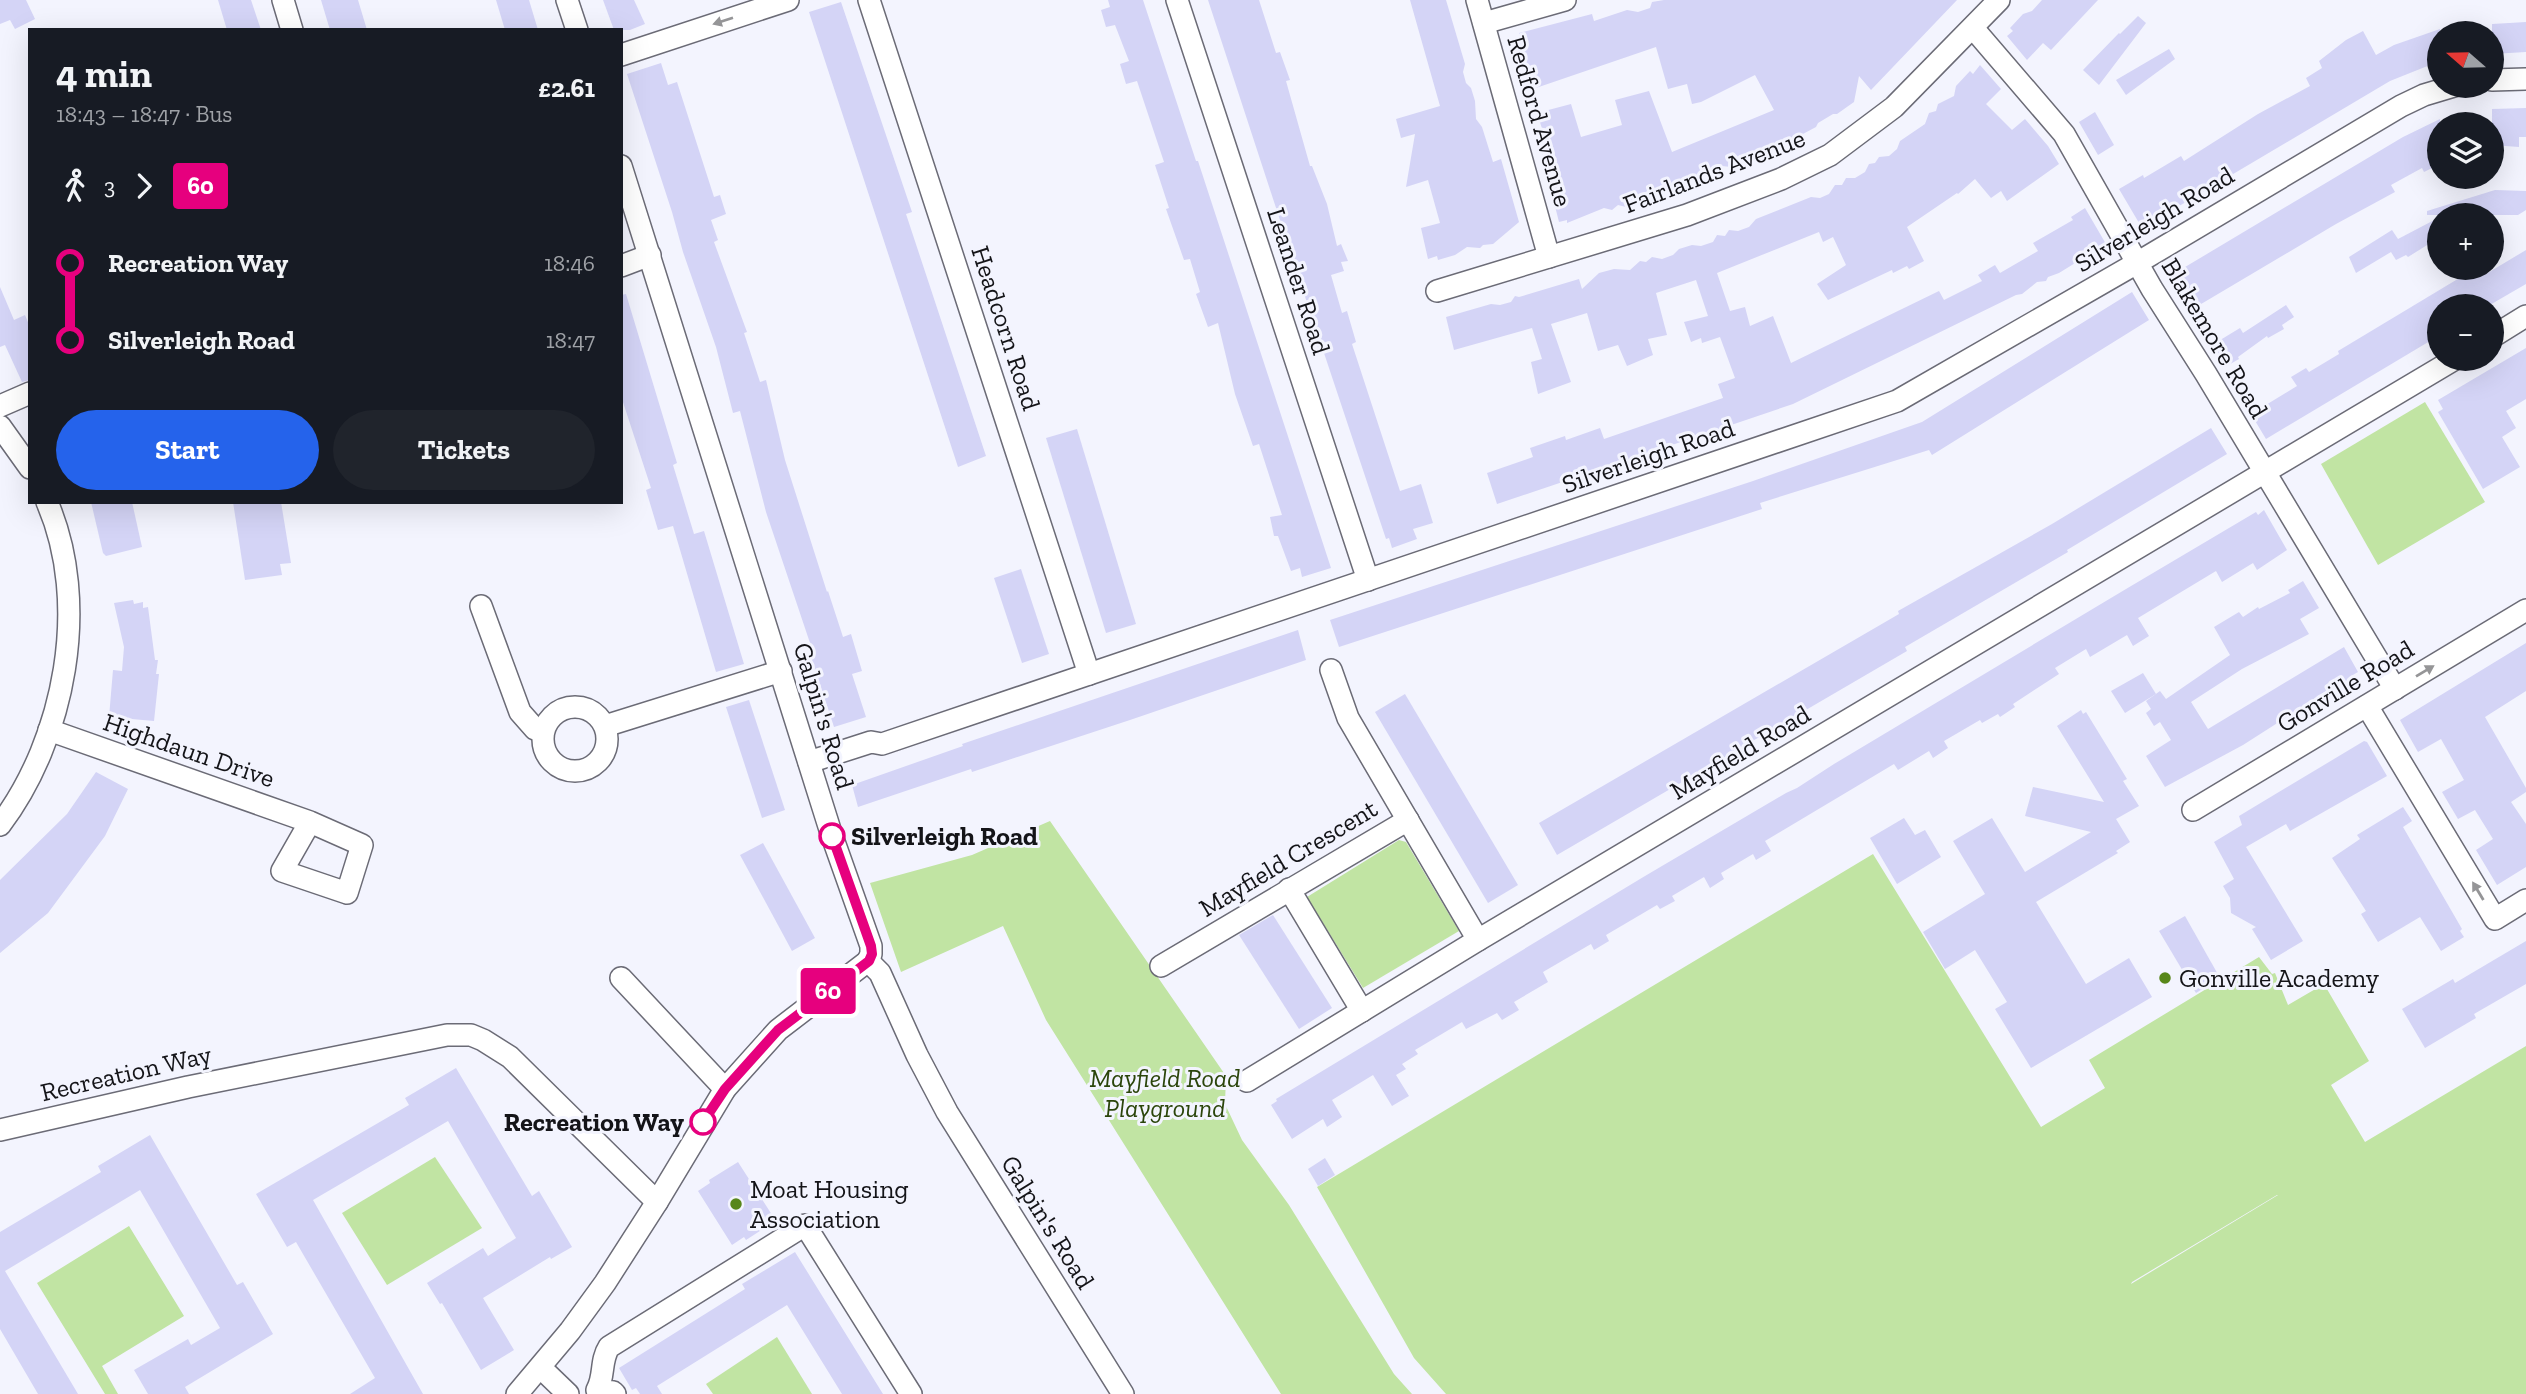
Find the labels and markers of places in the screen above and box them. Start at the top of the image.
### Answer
place label: Silverleigh Road [851,820,1038,852]
marker: Silverleigh Road [819,823,845,849]
place label: Gonville Academy [2179,962,2380,994]
marker: Gonville Academy [2157,970,2173,986]
place label: Recreation Way [504,1106,684,1138]
marker: Recreation Way [690,1109,716,1135]
place label: Moat Housing Association [750,1173,909,1235]
marker: Moat Housing Association [728,1196,744,1212]

